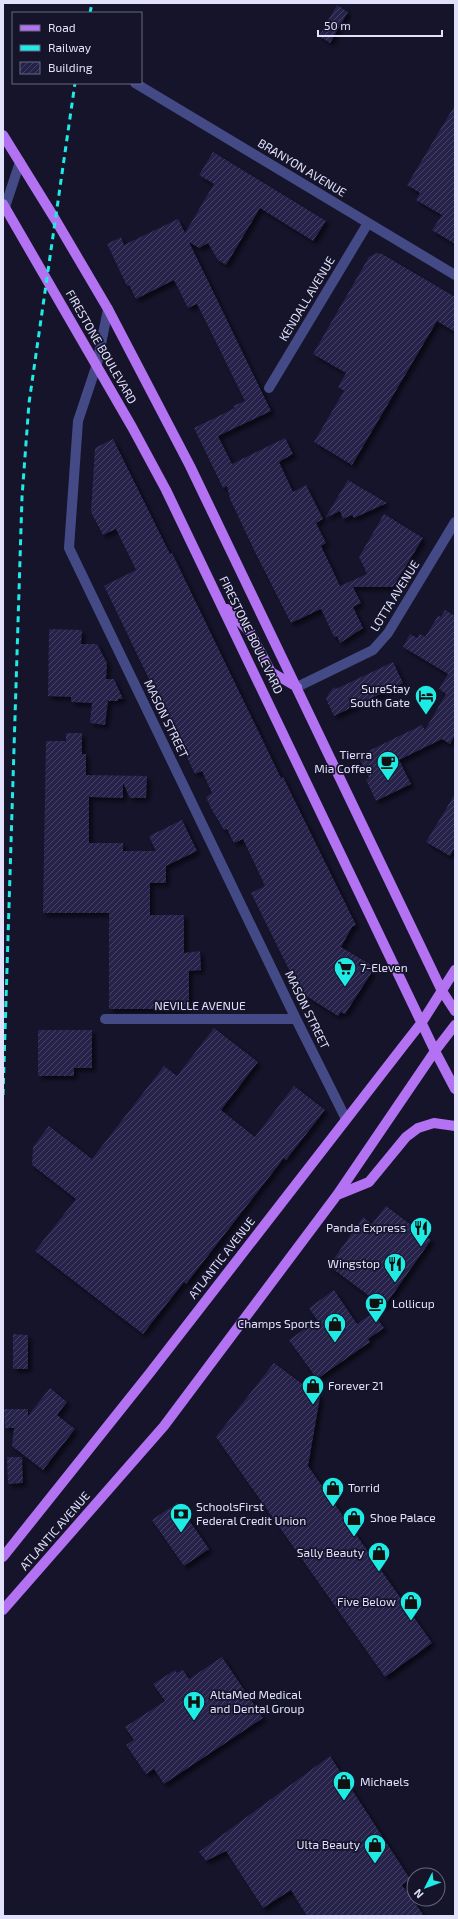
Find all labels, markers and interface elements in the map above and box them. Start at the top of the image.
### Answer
legend [12,12,142,84]
scale bar [318,12,442,38]
text: 50 m [324,18,351,32]
text: Road [48,20,76,34]
text: Railway [48,40,92,54]
text: Building [48,60,93,74]
street label: BRANYON AVENUE [256,135,349,199]
street label: KENDALL AVENUE [275,253,337,343]
street label: FIRESTONE BOULEVARD [63,287,140,406]
street label: LOTTA AVENUE [367,557,422,633]
street label: FIRESTONE BOULEVARD [217,573,287,696]
street label: MASON STREET [142,677,192,760]
place label: SureStay South Gate [350,681,411,709]
hotel icon: SureStay South Gate [413,683,439,716]
place label: Tierra Mia Coffee [314,747,372,775]
cafe icon: Tierra Mia Coffee [375,749,401,782]
supermarket icon: 7-Eleven [332,955,358,988]
place label: 7-Eleven [360,960,408,974]
street label: MASON STREET [283,968,333,1051]
street label: NEVILLE AVENUE [154,998,246,1012]
street label: ATLANTIC AVENUE [185,1214,258,1301]
restaurant icon: Panda Express [408,1215,434,1248]
place label: Panda Express [326,1220,406,1234]
restaurant icon: Wingstop [382,1251,408,1284]
place label: Wingstop [328,1256,380,1270]
cafe icon: Lollicup [363,1291,389,1324]
place label: Lollicup [392,1296,435,1310]
shop icon: Champs Sports [322,1311,348,1344]
place label: Champs Sports [237,1316,320,1330]
shop icon: Forever 21 [300,1373,326,1406]
place label: Forever 21 [328,1378,384,1392]
shop icon: Torrid [320,1475,346,1508]
place label: Torrid [348,1480,380,1494]
street label: ATLANTIC AVENUE [16,1488,92,1572]
place label: SchoolsFirst Federal Credit Union [196,1499,306,1527]
bank icon: SchoolsFirst Federal Credit Union [168,1501,194,1534]
shop icon: Shoe Palace [341,1505,367,1538]
place label: Shoe Palace [370,1510,436,1524]
shop icon: Sally Beauty [366,1540,392,1573]
place label: Sally Beauty [297,1545,365,1559]
shop icon: Five Below [398,1589,424,1622]
place label: Five Below [337,1594,396,1608]
place label: AltaMed Medical and Dental Group [210,1687,304,1715]
hospital icon: AltaMed Medical and Dental Group [181,1689,207,1722]
shop icon: Michaels [331,1769,357,1802]
place label: Michaels [360,1774,409,1788]
shop icon: Ulta Beauty [362,1832,388,1865]
place label: Ulta Beauty [296,1837,361,1851]
north arrow [406,1867,446,1907]
text: N [411,1887,426,1901]

